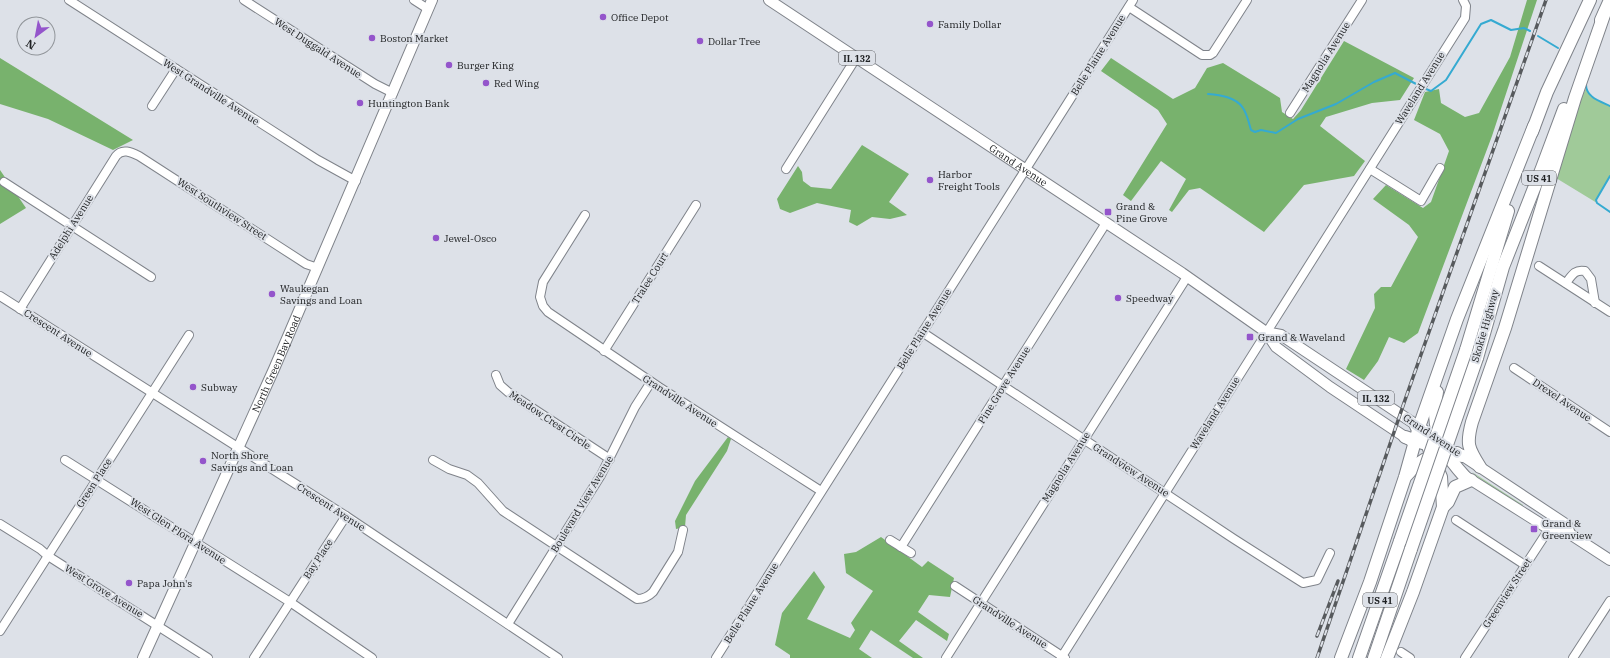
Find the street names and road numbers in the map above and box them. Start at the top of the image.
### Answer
street label: Belle Plaine Avenue [1068,12,1128,98]
street label: West Duggald Avenue [272,15,364,81]
street label: Magnolia Avenue [1299,19,1353,95]
street label: Waveland Avenue [1392,49,1448,127]
road number: IL 132 [839,51,875,65]
street label: West Grandville Avenue [160,56,262,128]
street label: Grand Avenue [987,141,1050,189]
road number: US 41 [1522,171,1556,185]
street label: West Southview Street [175,175,270,243]
street label: Adelphi Avenue [46,192,96,262]
street label: Tralee Court [629,249,671,306]
street label: Belle Plaine Avenue [894,286,954,372]
street label: Skokie Highway [1468,288,1502,364]
street label: Crescent Avenue [21,306,95,360]
street label: North Green Bay Road [249,313,303,414]
street label: Pine Grove Avenue [975,344,1033,426]
street label: Grandville Avenue [640,372,720,430]
street label: Waveland Avenue [1187,374,1243,452]
street label: Drexel Avenue [1530,376,1594,424]
street label: Meadow Crest Circle [507,388,593,452]
road number: IL 132 [1358,391,1394,405]
street label: Grand Avenue [1401,411,1463,459]
street label: Magnolia Avenue [1039,429,1093,505]
street label: Grandview Avenue [1090,440,1172,500]
street label: Boulevard View Avenue [548,453,616,555]
street label: Green Place [73,456,115,510]
street label: Crescent Avenue [294,480,368,534]
street label: West Glen Flora Avenue [128,495,228,567]
street label: Bay Place [300,537,336,581]
street label: Greenview Street [1480,555,1535,630]
street label: Belle Plaine Avenue [721,560,781,646]
street label: West Grove Avenue [62,562,146,620]
street label: Grandville Avenue [970,593,1050,651]
road number: US 41 [1363,593,1397,607]

